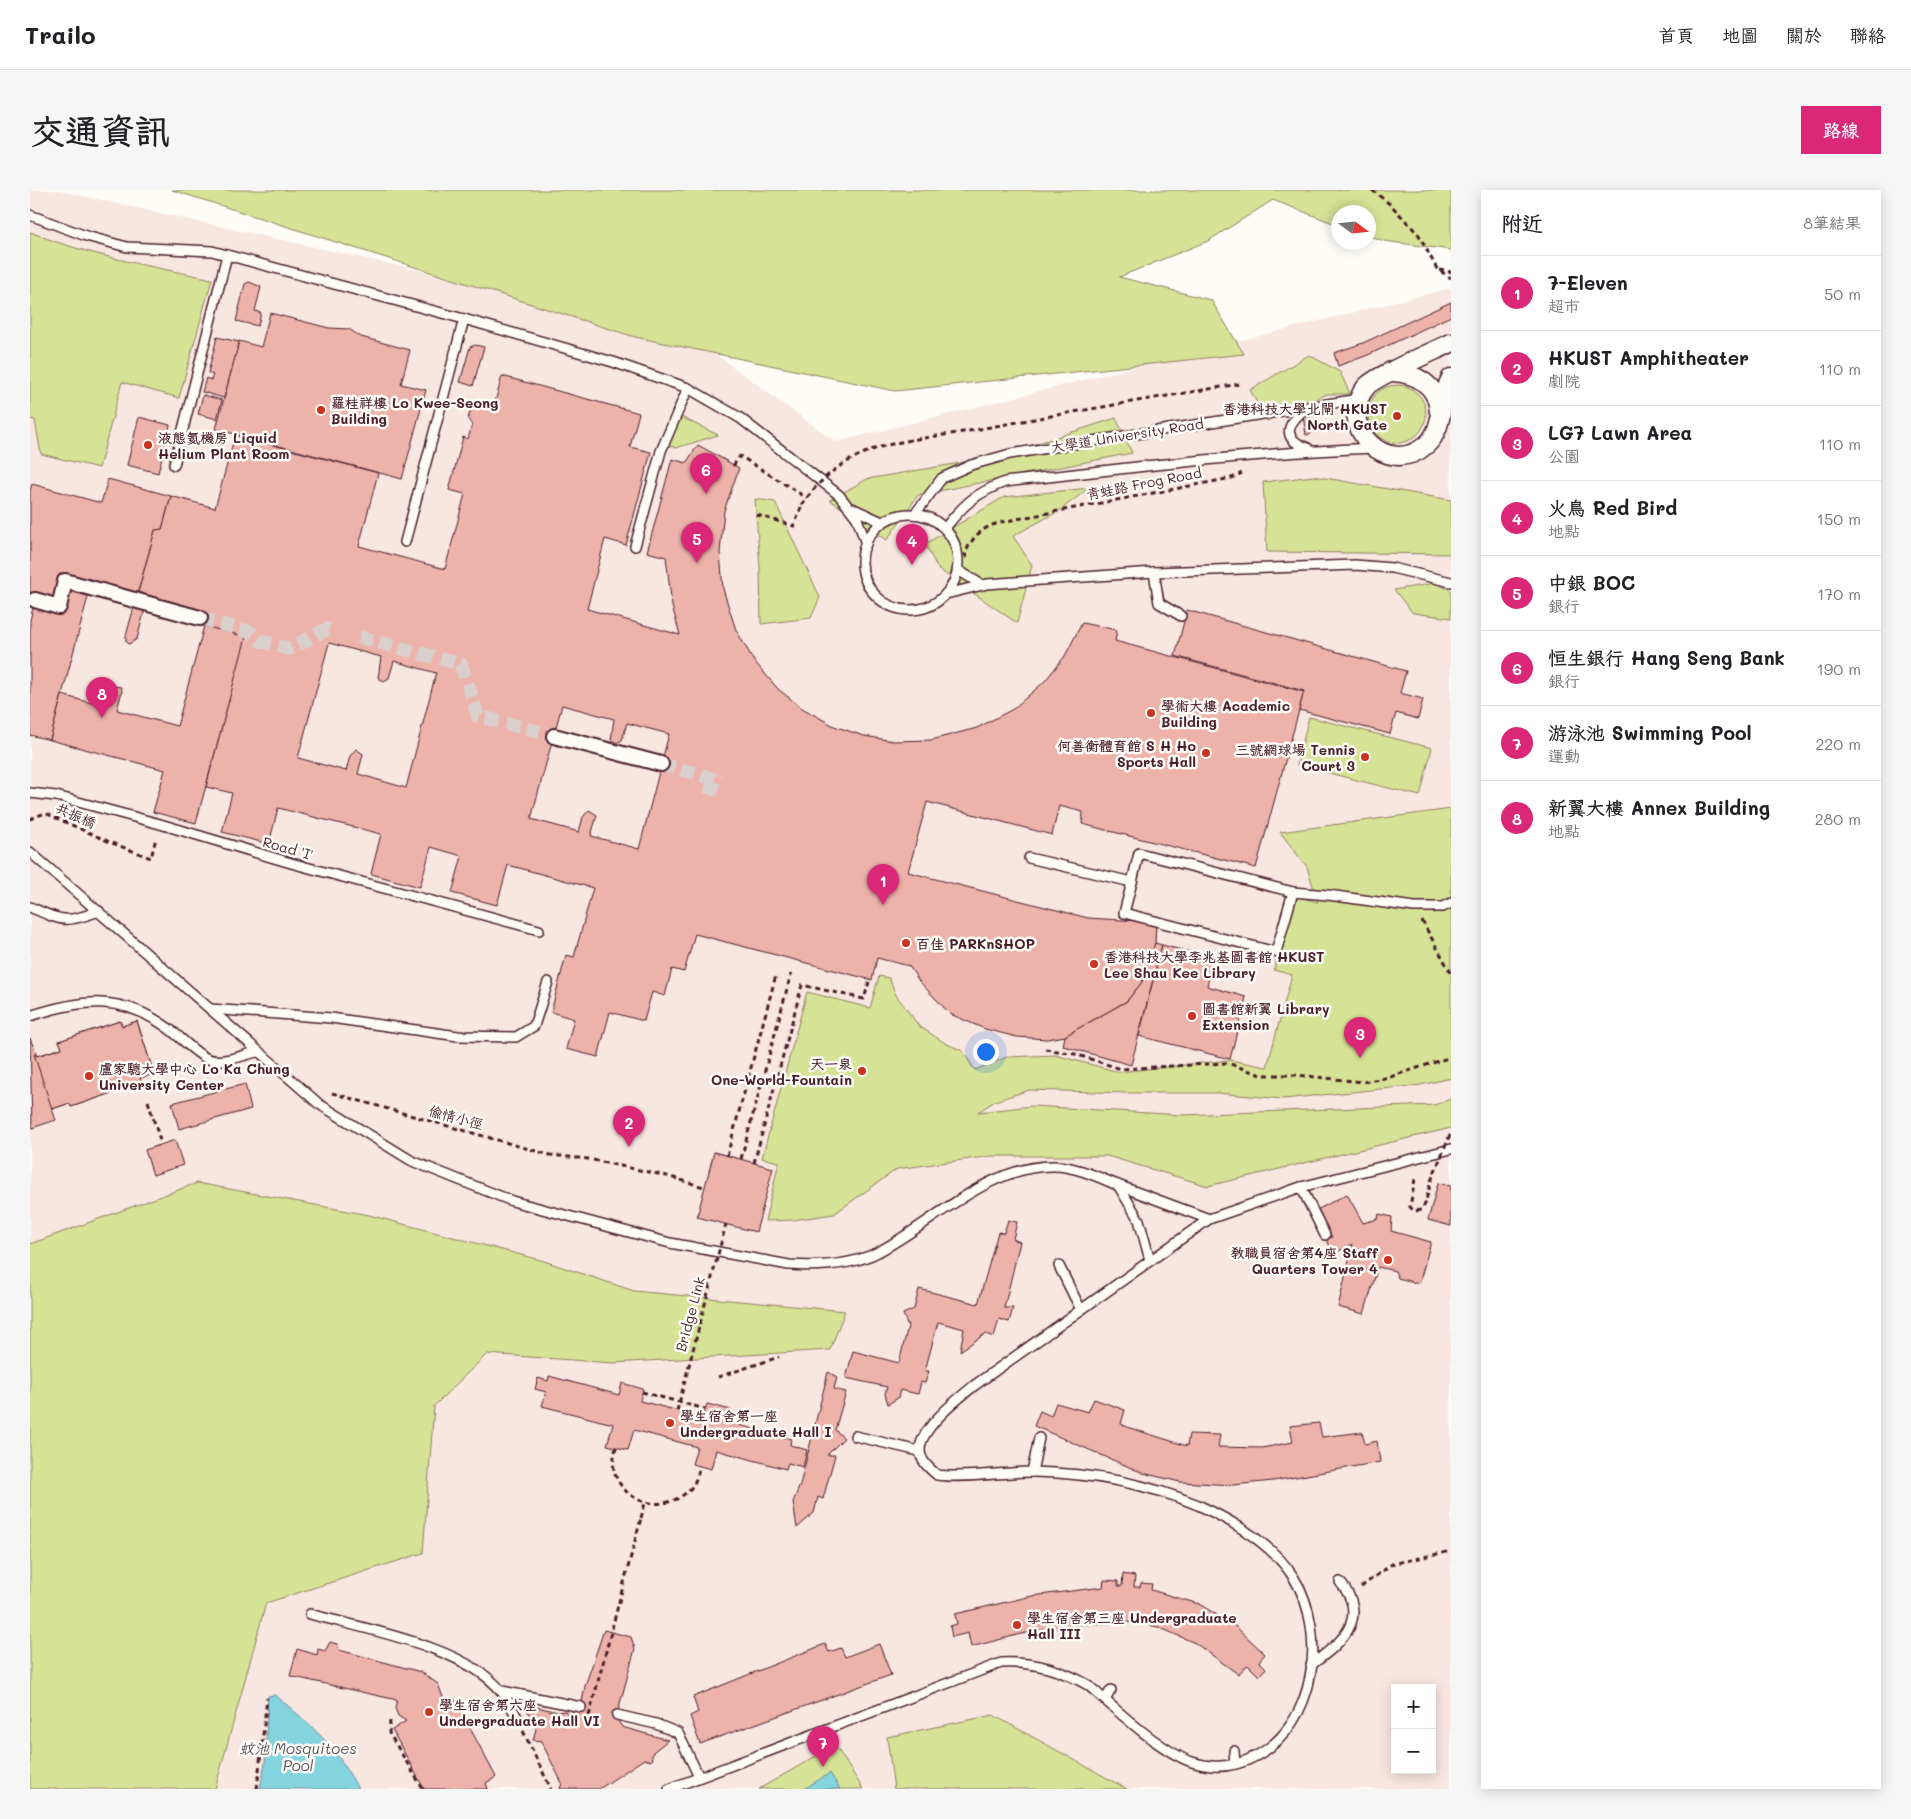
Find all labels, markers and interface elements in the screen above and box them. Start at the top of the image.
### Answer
text: Trailo [25,19,96,50]
text: 首頁 [1658,23,1694,47]
text: 地圖 [1722,23,1758,47]
text: 關於 [1786,23,1822,47]
text: 聯絡 [1850,23,1886,47]
button: 路線 [1801,106,1881,154]
text: 交通資訊 [30,107,170,153]
north arrow [1331,205,1376,250]
text: 附近 [1501,209,1543,236]
text: 8筆結果 [1803,212,1861,233]
text: 7-Eleven [1548,270,1628,295]
text: 1 [1513,283,1521,304]
text: 50 m [1824,283,1861,304]
text: 超市 [1548,295,1580,316]
text: HKUST Amphitheater [1548,345,1749,370]
text: 2 [1513,358,1521,379]
text: 110 m [1819,358,1861,379]
text: 劇院 [1548,370,1580,391]
place label: 羅桂祥樓 Lo Kwee-Seong Building [331,393,498,428]
place label: 香港科技大學北閘 HKUST North Gate [1223,399,1387,434]
marker: 羅桂祥樓 Lo Kwee-Seong Building [315,404,327,416]
marker: 香港科技大學北閘 HKUST North Gate [1391,410,1403,422]
street label: 大學道 University Road [1049,413,1205,456]
text: LG7 Lawn Area [1548,420,1692,445]
place label: 液態氦機房 Liquid Helium Plant Room [158,428,289,463]
text: 3 [1512,433,1522,454]
text: 110 m [1819,433,1861,454]
marker: 液態氦機房 Liquid Helium Plant Room [142,439,154,451]
text: 公園 [1548,445,1580,466]
pin: 6 [690,453,722,494]
street label: 青蛙路 Frog Road [1085,462,1203,503]
text: 火鳥 Red Bird [1548,495,1677,520]
text: 4 [1512,508,1522,529]
text: 150 m [1817,508,1861,529]
text: 地點 [1548,520,1580,541]
pin: 5 [681,522,713,563]
pin: 4 [896,524,928,565]
text: 中銀 BOC [1548,570,1635,595]
text: 5 [1512,583,1522,604]
text: 170 m [1817,583,1861,604]
text: 銀行 [1548,595,1580,616]
text: 恒生銀行 Hang Seng Bank [1548,645,1785,670]
text: 6 [1512,658,1522,679]
text: 190 m [1817,658,1861,679]
text: 銀行 [1548,670,1580,691]
pin: 8 [86,677,118,718]
place label: 學術大樓 Academic Building [1161,696,1290,731]
marker: 學術大樓 Academic Building [1145,707,1157,719]
text: 游泳池 Swimming Pool [1548,720,1752,745]
text: 7 [1513,733,1521,754]
text: 220 m [1815,733,1861,754]
place label: 何善衡體育館 S H Ho Sports Hall [1057,736,1197,771]
place label: 三號網球場 Tennis Court 3 [1235,740,1355,775]
text: 運動 [1548,745,1580,766]
marker: 何善衡體育館 S H Ho Sports Hall [1200,747,1212,759]
marker: 三號網球場 Tennis Court 3 [1359,751,1371,763]
text: 新翼大樓 Annex Building [1548,795,1770,820]
street label: 共振橋 [53,798,99,832]
text: 8 [1512,808,1522,829]
text: 280 m [1815,808,1861,829]
text: 地點 [1548,820,1580,841]
street label: Road 'I' [261,832,315,864]
pin: 1 [867,864,899,905]
place label: 百佳 PARKnSHOP [916,934,1035,953]
marker: 百佳 PARKnSHOP [900,937,912,949]
place label: 香港科技大學李兆基圖書館 HKUST Lee Shau Kee Library [1104,947,1324,982]
marker: 香港科技大學李兆基圖書館 HKUST Lee Shau Kee Library [1088,958,1100,970]
place label: 圖書館新翼 Library Extension [1202,999,1330,1034]
marker: 圖書館新翼 Library Extension [1186,1010,1198,1022]
pin: 3 [1344,1017,1376,1058]
your location [973,1039,999,1065]
place label: 天一泉 One-World-Fountain [711,1054,852,1089]
place label: 盧家驄大學中心 Lo Ka Chung University Center [99,1059,289,1094]
marker: 天一泉 One-World-Fountain [856,1065,868,1077]
marker: 盧家驄大學中心 Lo Ka Chung University Center [83,1070,95,1082]
street label: 偷情小徑 [426,1101,486,1133]
pin: 2 [613,1106,645,1147]
place label: 教職員宿舍第4座 Staff Quarters Tower 4 [1231,1243,1379,1278]
marker: 教職員宿舍第4座 Staff Quarters Tower 4 [1382,1254,1394,1266]
street label: Bridge Link [671,1274,709,1354]
place label: 學生宿舍第一座 Undergraduate Hall I [680,1406,831,1441]
marker: 學生宿舍第一座 Undergraduate Hall I [664,1417,676,1429]
place label: 學生宿舍第三座 Undergraduate Hall III [1027,1608,1237,1643]
marker: 學生宿舍第三座 Undergraduate Hall III [1011,1619,1023,1631]
map controls [1391,1684,1436,1774]
button: + [1391,1684,1436,1729]
place label: 學生宿舍第六座 Undergraduate Hall VI [439,1695,600,1730]
marker: 學生宿舍第六座 Undergraduate Hall VI [423,1706,435,1718]
pin: 7 [807,1726,839,1767]
button: − [1391,1729,1436,1774]
water label: 蚊池 Mosquitoes Pool [239,1738,357,1775]

